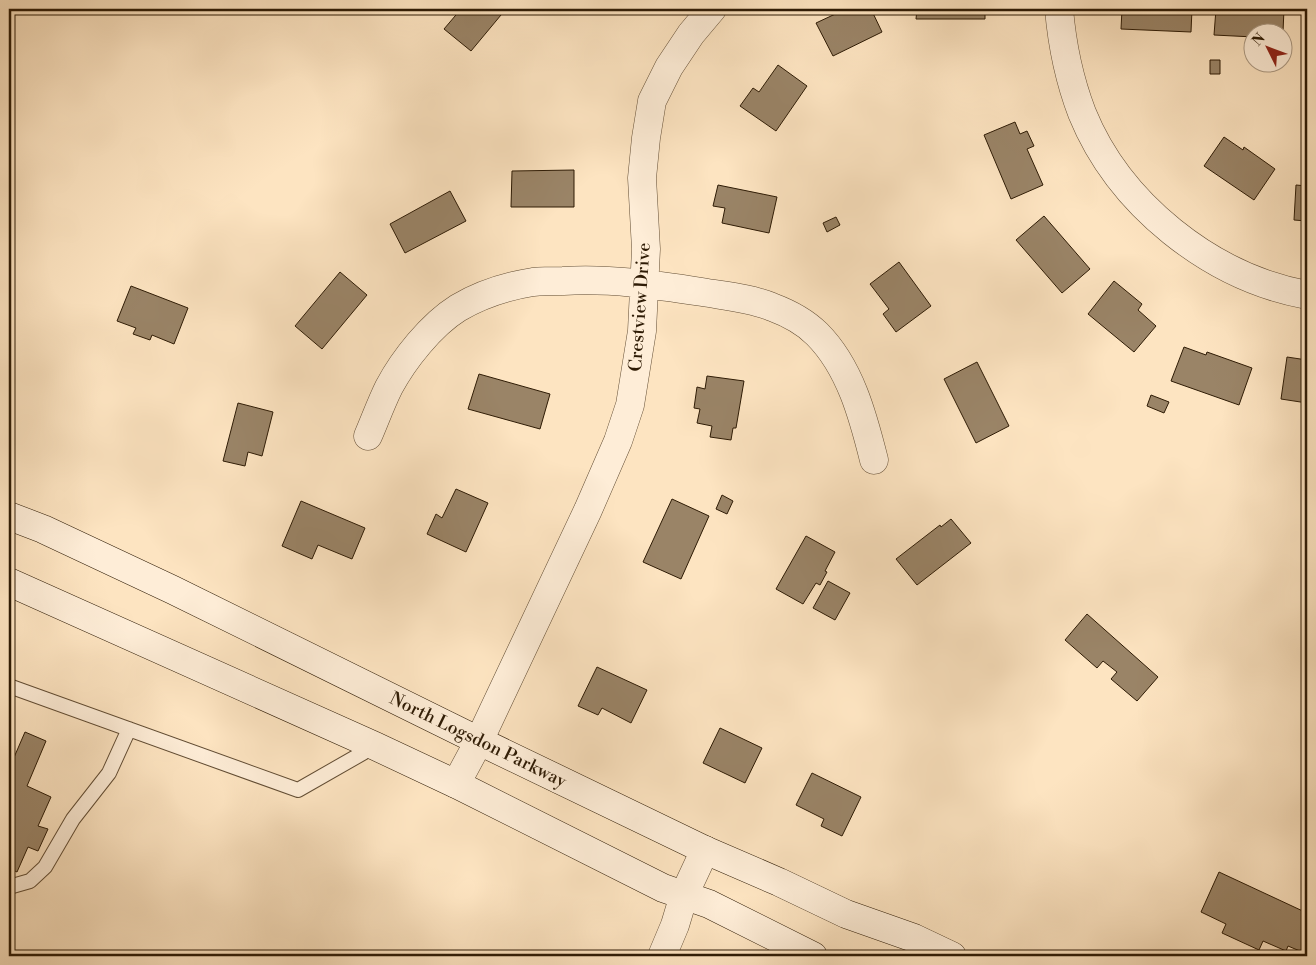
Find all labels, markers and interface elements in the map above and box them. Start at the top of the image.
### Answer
north arrow [1244,22,1294,72]
text: N [1249,30,1269,50]
street label: Crestview Drive [624,242,656,372]
street label: North Logsdon Parkway [386,687,571,793]

